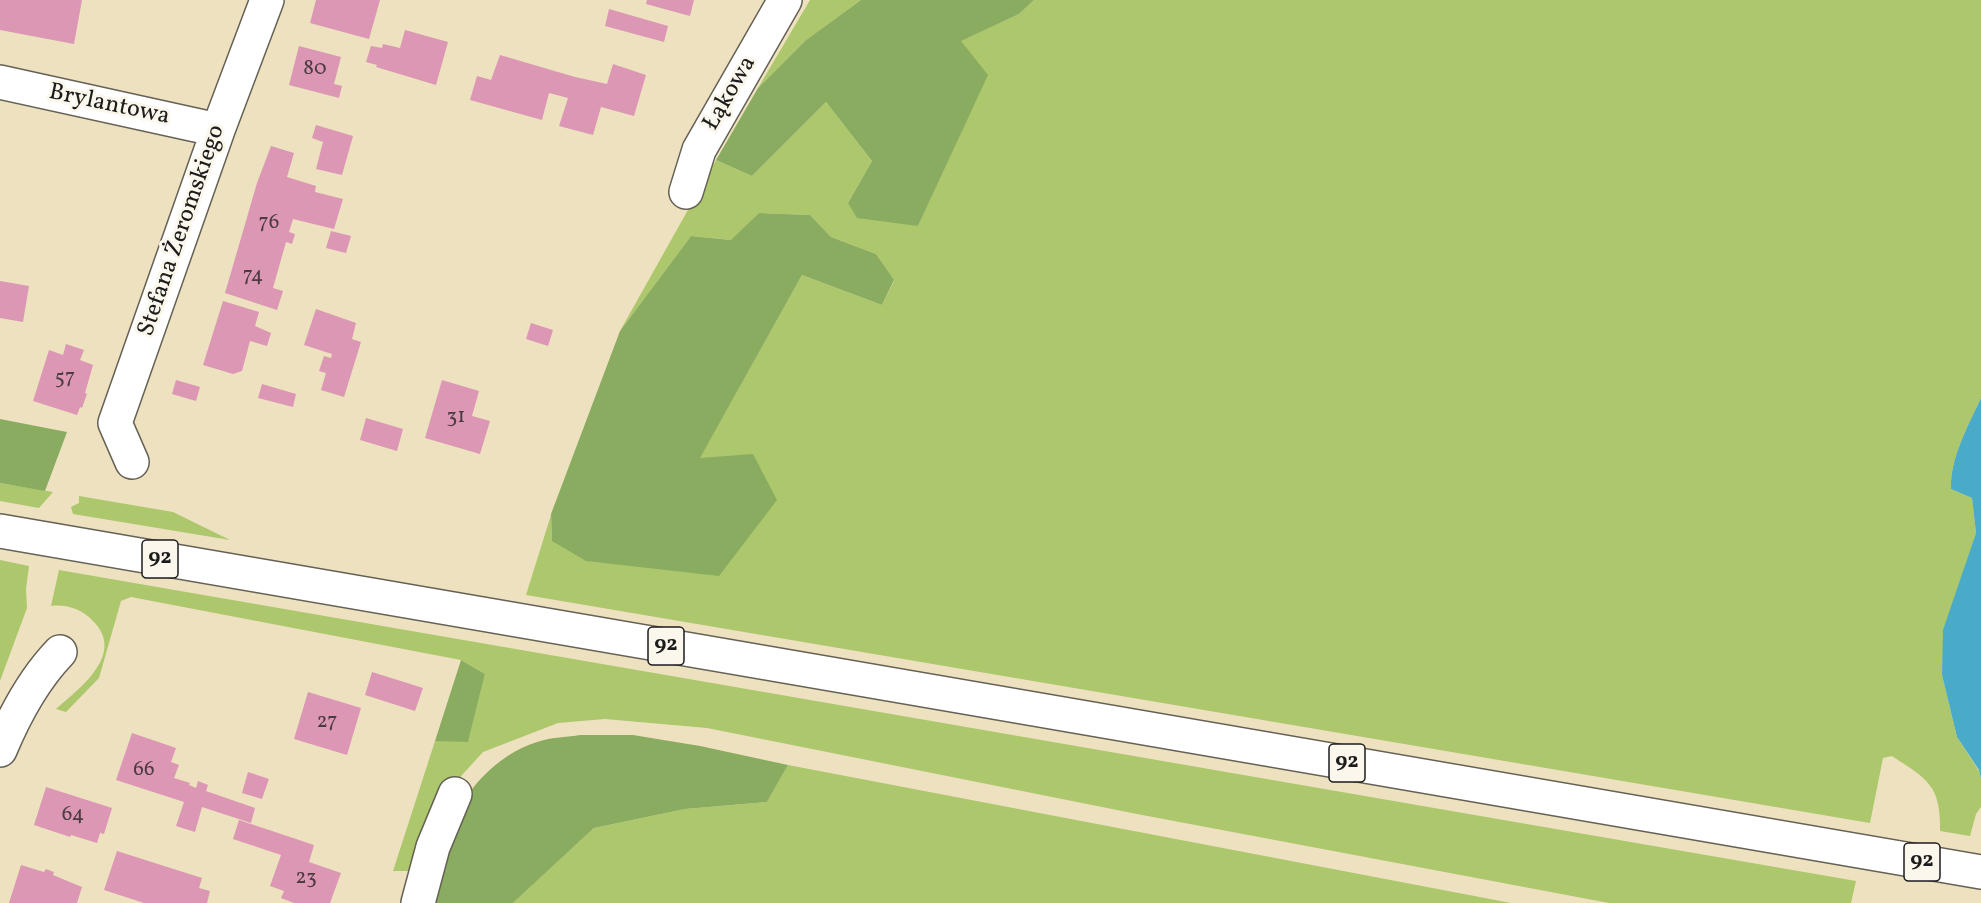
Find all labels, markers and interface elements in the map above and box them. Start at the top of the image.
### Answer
street label: Łąkowa [698,52,764,136]
house number: 80 [303,57,327,83]
street label: Brylantowa [46,79,172,133]
street label: Stefana Żeromskiego [133,122,233,340]
house number: 76 [259,211,279,237]
house number: 74 [243,264,263,290]
house number: 57 [55,366,75,392]
house number: 31 [447,405,465,431]
road number: 92 [142,540,178,578]
road number: 92 [648,627,684,665]
house number: 27 [317,710,337,736]
road number: 92 [1329,744,1365,782]
house number: 66 [133,758,155,784]
house number: 64 [62,803,84,829]
road number: 92 [1904,843,1940,881]
house number: 23 [295,866,317,892]

